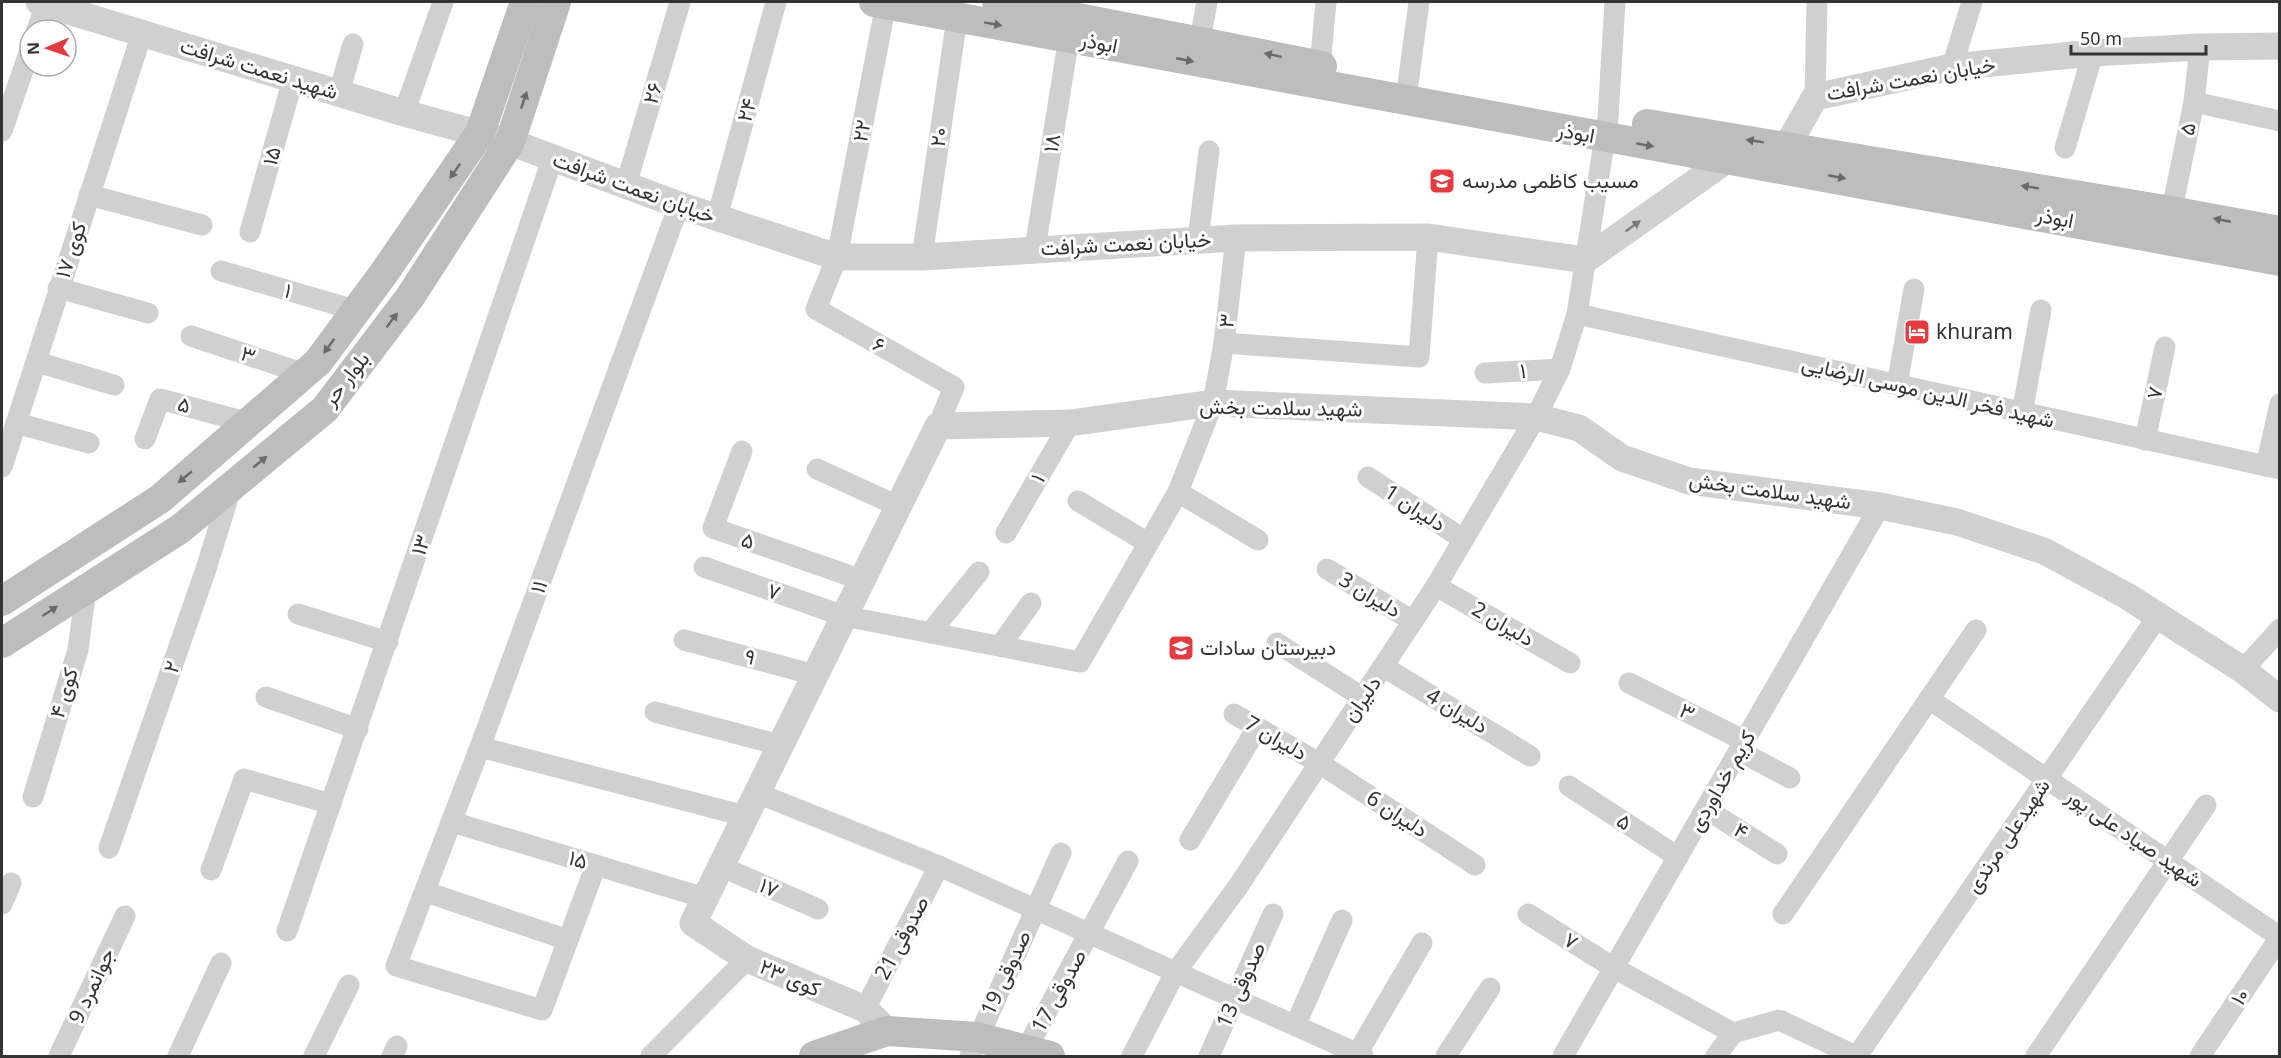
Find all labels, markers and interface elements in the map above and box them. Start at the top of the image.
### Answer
north arrow [18,18,78,78]
scale bar [2071,18,2206,56]
one-way arrow [984,20,1003,29]
street label: ابوذر [1077,24,1120,59]
text: 50 m [2080,26,2122,50]
street label: شهید نعمت شرافت [177,31,342,105]
text: N [22,42,44,55]
street label: خیابان نعمت شرافت [1824,49,1997,107]
one-way arrow [1264,50,1283,60]
one-way arrow [1176,56,1195,65]
street label: ۲۶ [636,79,668,107]
one-way arrow [520,91,530,109]
street label: ۲۴ [730,95,763,124]
street label: ابوذر [1554,115,1597,149]
street label: ۲۲ [845,117,877,144]
street label: ۵ [2172,120,2202,138]
street label: ۲۰ [923,125,953,149]
street label: ۱۸ [1036,132,1066,154]
one-way arrow [1745,137,1764,146]
one-way arrow [1636,141,1655,150]
street label: ۱۵ [255,143,287,168]
street label: خیابان نعمت شرافت [549,145,719,229]
one-way arrow [449,162,461,178]
school or university icon: مسیب کاظمی مدرسه [1427,166,1457,196]
place label: مسیب کاظمی مدرسه [1462,166,1639,194]
one-way arrow [1828,173,1847,182]
one-way arrow [2020,182,2039,191]
street label: ابوذر [2033,199,2076,234]
one-way arrow [2212,215,2231,224]
street label: کوی ۱۷ [48,218,92,281]
one-way arrow [1625,221,1641,232]
street label: خیابان نعمت شرافت [1040,225,1212,261]
street label: ۱ [281,276,295,304]
street label: ۳ [1211,312,1241,329]
one-way arrow [386,313,398,328]
hotel icon: khuram [1902,317,1932,347]
place label: khuram [1936,317,2013,345]
street label: ۶ [868,329,891,359]
one-way arrow [323,338,335,354]
street label: ۳ [237,339,259,370]
street label: بلوار حر [315,345,375,412]
street label: شهید فخر الدین موسی الرضایی [1799,348,2057,434]
street label: ۱ [1519,356,1527,384]
street label: ۷ [2139,384,2169,402]
street label: ۵ [175,389,194,419]
street label: شهید سلامت بخش [1199,392,1363,422]
one-way arrow [252,455,268,468]
street label: شهید سلامت بخش [1687,465,1853,515]
street label: ۱ [1023,468,1051,487]
one-way arrow [178,470,193,483]
street label: دلیران 1 [1380,477,1452,537]
street label: ۵ [738,525,759,555]
street label: ۱۳ [404,531,437,559]
street label: دلیران 3 [1334,565,1407,624]
street label: ۱۱ [523,576,553,597]
street label: ۷ [764,576,785,606]
street label: دلیران 2 [1467,594,1540,652]
one-way arrow [42,606,59,617]
school or university icon: دبیرستان سادات [1166,633,1196,663]
place label: دبیرستان سادات [1200,633,1336,661]
street label: ۹ [742,641,759,671]
street label: ۲ [156,657,186,676]
street label: کوی ۴ [42,664,84,721]
street label: دلیران [1335,670,1387,727]
street label: دلیران 4 [1421,681,1494,740]
street label: ۳ [1675,695,1700,727]
street label: دلیران 7 [1240,708,1313,766]
street label: کریم خداوردی [1681,725,1762,837]
street label: شهیدعلی مرندی [1959,773,2056,898]
street label: شهید صیاد علی پور [2060,781,2208,894]
street label: دلیران 6 [1362,783,1434,843]
street label: ۵ [1612,806,1637,836]
street label: ۴ [1729,815,1754,845]
street label: ۱۵ [565,843,591,875]
street label: ۱۷ [755,871,784,904]
street label: صدوقی 21 [867,891,935,984]
street label: ۷ [1559,925,1584,955]
street label: صدوقی 19 [973,926,1037,1020]
street label: صدوقی 13 [1209,937,1271,1032]
street label: جوانمرد 9 [61,943,121,1028]
street label: صدوقی 17 [1024,944,1092,1037]
street label: کوی ۲۳ [756,952,825,1002]
street label: ۱۰ [2223,982,2255,1010]

